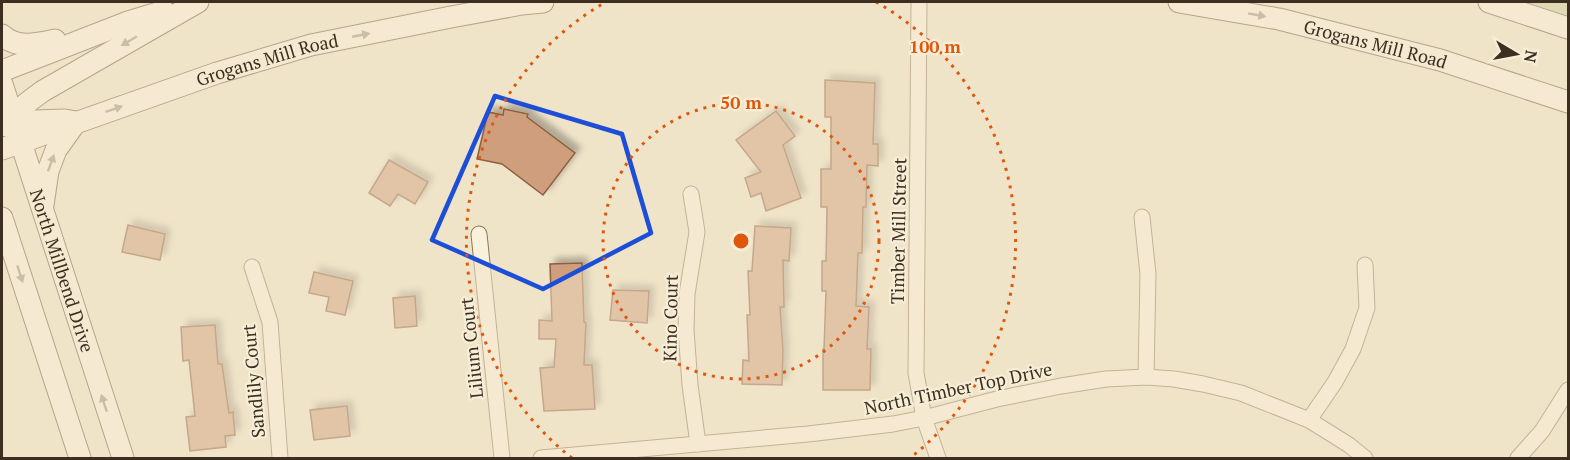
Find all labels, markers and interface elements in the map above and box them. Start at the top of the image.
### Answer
one-way arrow [1248,11,1267,20]
street label: Grogans Mill Road [1301,14,1450,74]
north arrow [1486,24,1546,84]
street label: Grogans Mill Road [193,28,340,92]
one-way arrow [352,30,371,39]
text: 100 m [909,34,961,58]
one-way arrow [121,36,138,46]
text: N [1519,49,1543,64]
text: 50 m [720,90,762,114]
one-way arrow [105,103,123,113]
one-way arrow [47,154,57,172]
street label: Timber Mill Street [885,157,911,304]
street label: North Millbend Drive [25,186,100,355]
centre of rings [731,231,751,251]
one-way arrow [15,265,25,283]
street label: Kino Court [657,274,683,362]
street label: Lilium Court [454,296,488,400]
street label: Sandlily Court [236,323,270,439]
street label: North Timber Top Drive [862,356,1054,420]
one-way arrow [99,394,109,412]

